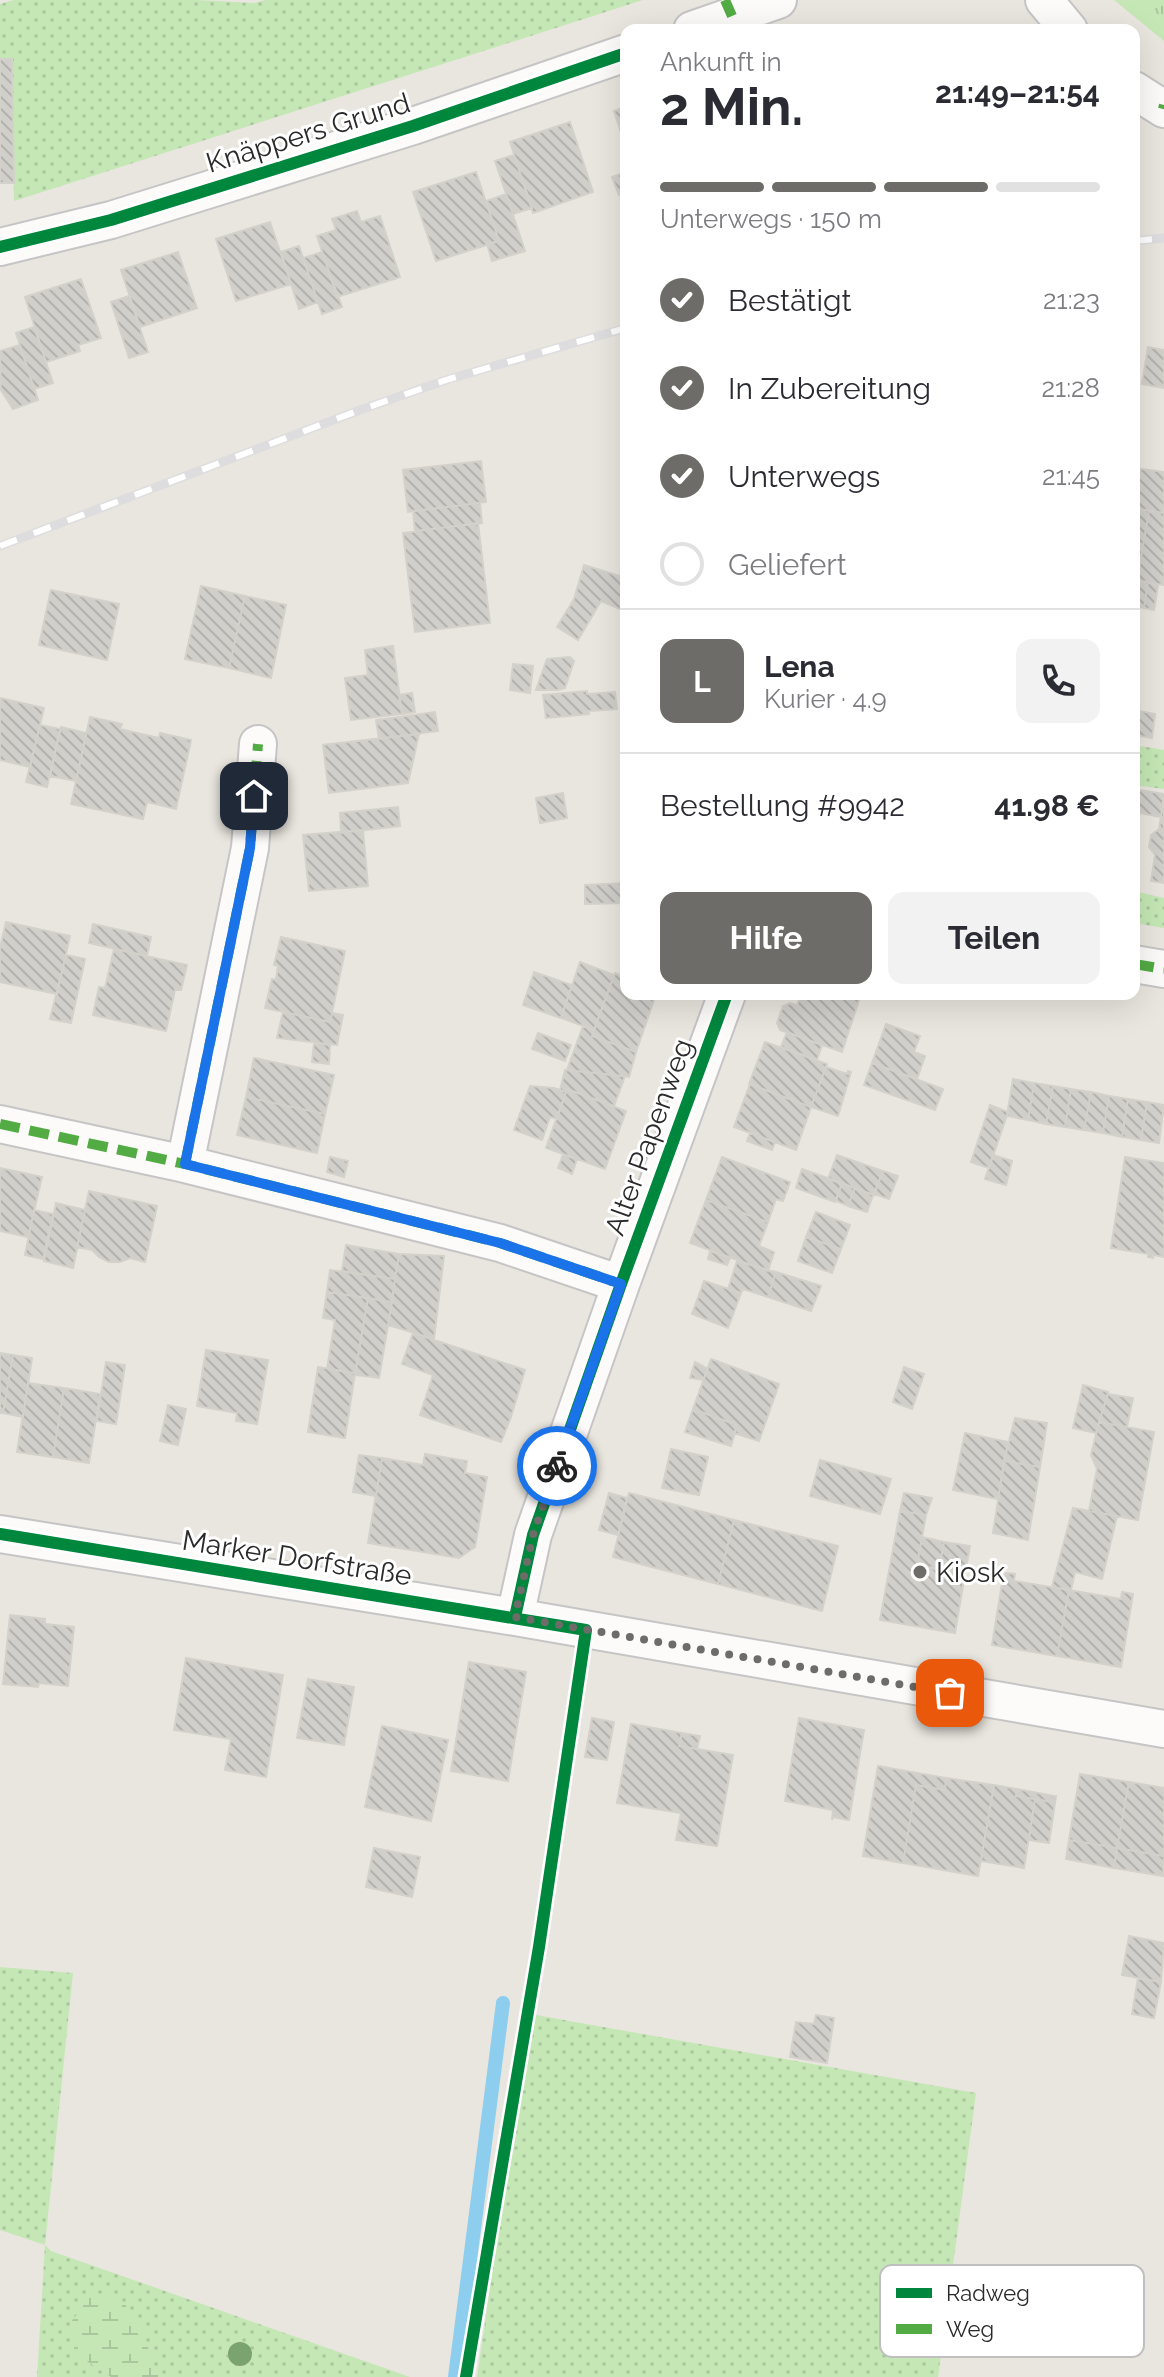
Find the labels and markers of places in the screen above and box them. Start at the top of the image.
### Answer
pin [220,762,288,830]
place label: Kiosk [936,1556,1005,1589]
marker: Kiosk [911,1563,929,1581]
pin [916,1659,984,1727]

